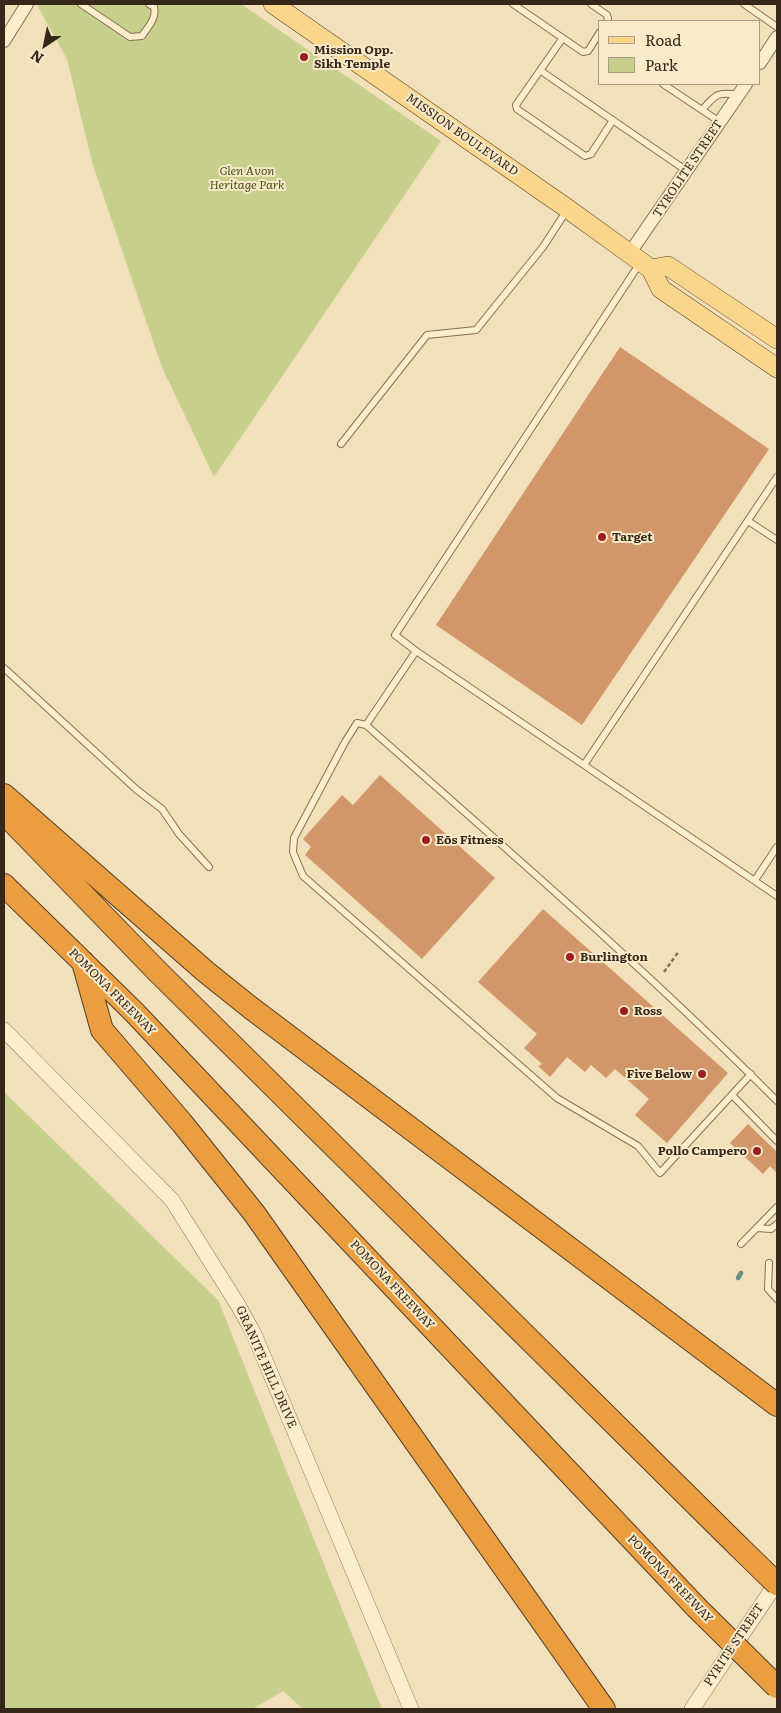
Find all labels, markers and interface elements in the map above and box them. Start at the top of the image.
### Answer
north arrow [20,20,70,70]
legend [598,20,761,85]
text: Road [645,28,681,51]
place label: Mission Opp. Sikh Temple [314,43,393,71]
text: N [26,46,47,69]
marker: Mission Opp. Sikh Temple [298,51,310,63]
text: Park [645,53,678,76]
street label: MISSION BOULEVARD [403,91,521,179]
street label: TYROLITE STREET [650,117,726,221]
park label: Glen Avon Heritage Park [209,164,285,192]
place label: Target [612,530,652,544]
marker: Target [596,531,608,543]
place label: Eōs Fitness [436,833,504,847]
marker: Eōs Fitness [420,834,432,846]
street label: POMONA FREEWAY [66,946,158,1038]
place label: Burlington [580,950,648,964]
marker: Burlington [564,951,576,963]
place label: Ross [634,1004,662,1018]
marker: Ross [618,1005,630,1017]
place label: Five Below [627,1067,692,1081]
marker: Five Below [696,1068,708,1080]
place label: Pollo Campero [658,1144,747,1158]
marker: Pollo Campero [751,1145,763,1157]
street label: POMONA FREEWAY [347,1237,437,1333]
street label: GRANITE HILL DRIVE [233,1304,299,1430]
street label: POMONA FREEWAY [624,1532,716,1626]
street label: PYRITE STREET [701,1601,767,1689]

